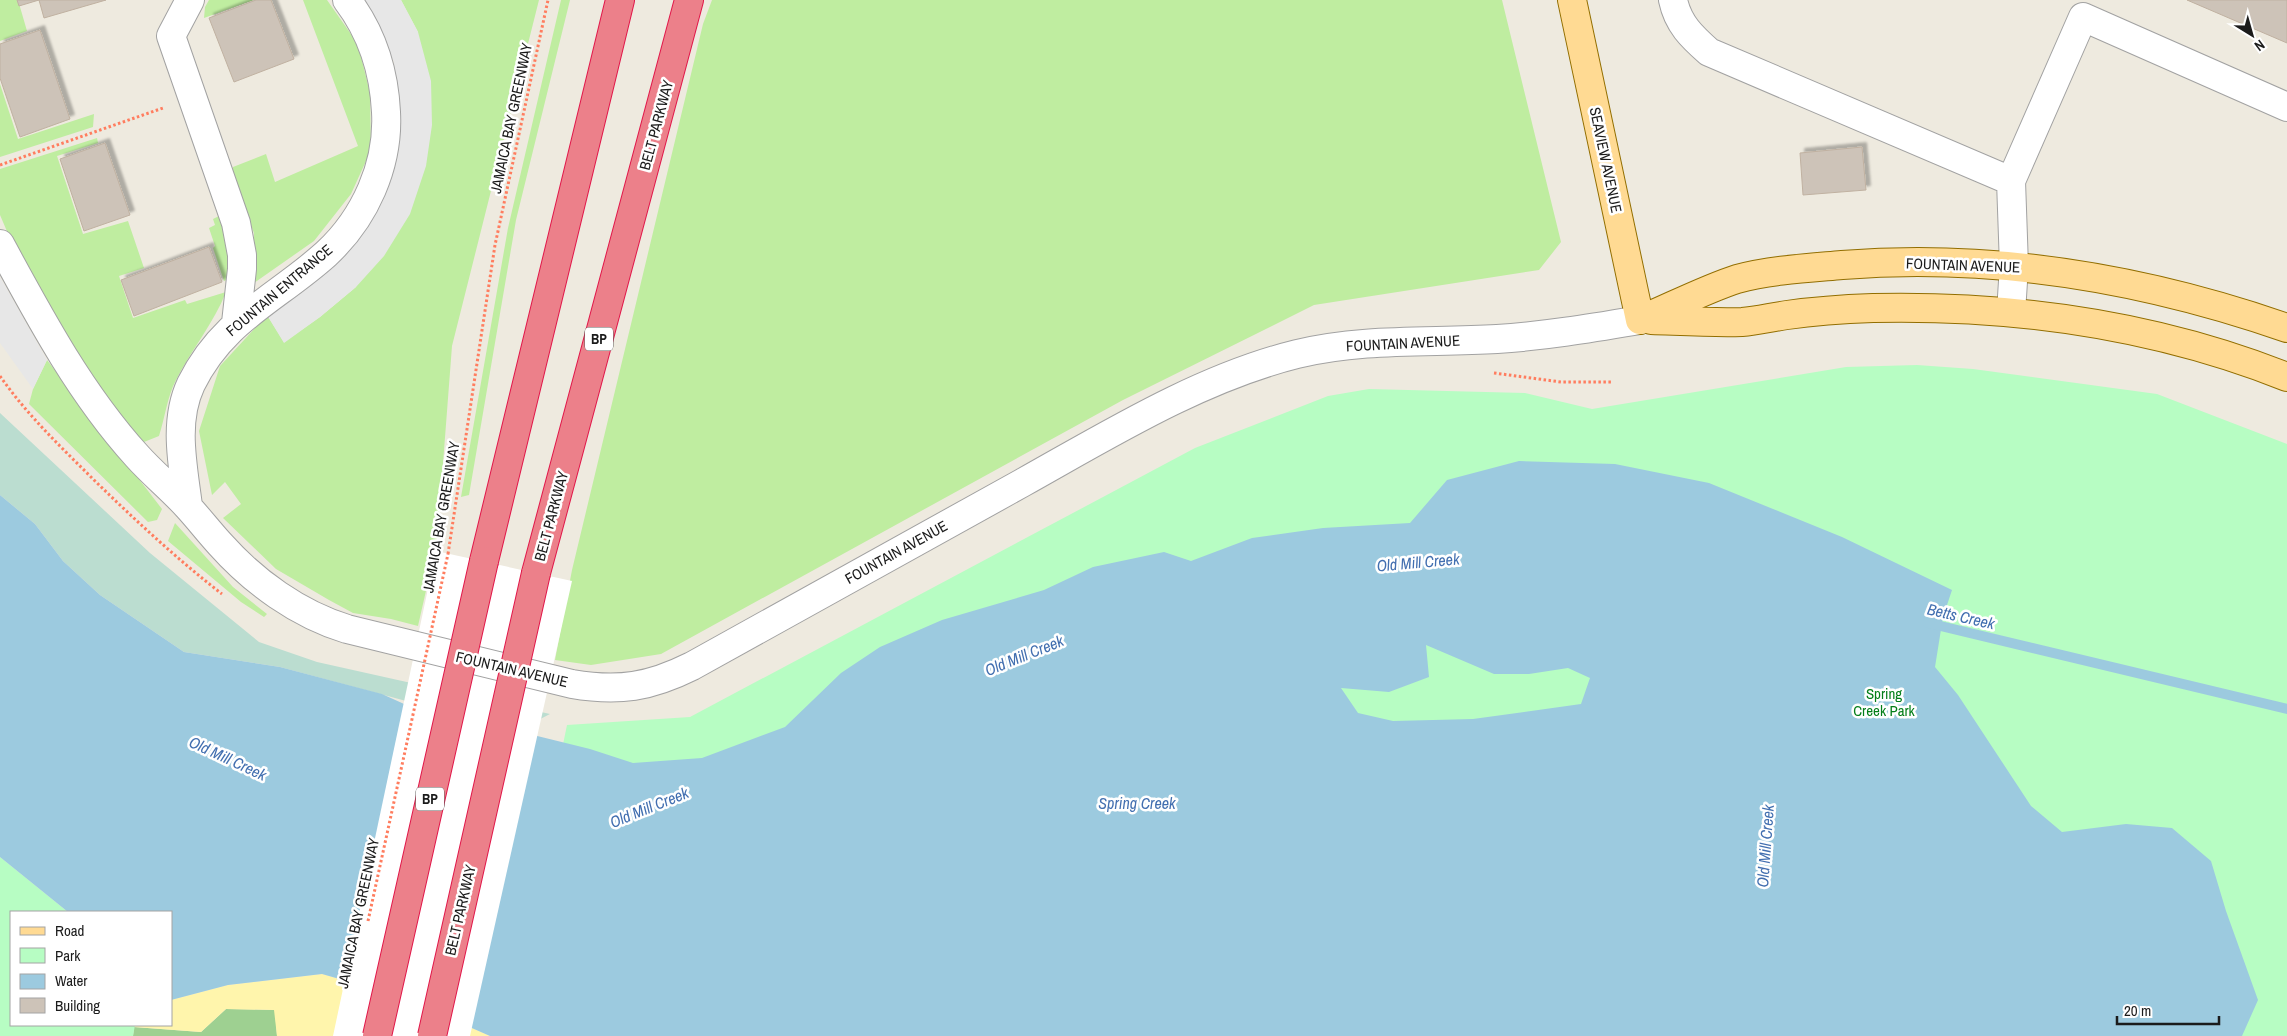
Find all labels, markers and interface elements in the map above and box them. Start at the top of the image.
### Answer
north arrow [2227,10,2277,60]
text: N [2251,36,2269,55]
street label: JAMAICA BAY GREENWAY [485,40,537,195]
street label: BELT PARKWAY [634,77,678,172]
street label: SEAVIEW AVENUE [1585,105,1627,215]
street label: FOUNTAIN ENTRANCE [221,239,337,341]
street label: FOUNTAIN AVENUE [1905,253,2021,277]
road number: BP [585,328,613,350]
street label: FOUNTAIN AVENUE [1345,330,1461,356]
street label: JAMAICA BAY GREENWAY [417,439,465,594]
street label: BELT PARKWAY [529,468,573,563]
street label: FOUNTAIN AVENUE [841,515,951,589]
water label: Old Mill Creek [1376,547,1461,577]
water label: Betts Creek [1925,598,1997,635]
water label: Old Mill Creek [981,629,1067,681]
street label: FOUNTAIN AVENUE [454,646,570,692]
park label: Spring Creek Park [1853,683,1916,721]
water label: Old Mill Creek [186,730,271,786]
water label: Old Mill Creek [606,781,692,833]
road number: BP [416,788,444,811]
water label: Spring Creek [1098,792,1176,814]
water label: Old Mill Creek [1751,803,1779,888]
street label: JAMAICA BAY GREENWAY [332,835,384,990]
street label: BELT PARKWAY [439,862,481,957]
legend [10,911,172,1026]
text: Road [55,920,84,941]
text: Park [55,945,81,966]
text: Water [55,970,87,991]
scale bar [2117,994,2220,1026]
text: Building [55,995,100,1016]
text: 20 m [2124,1000,2151,1021]

